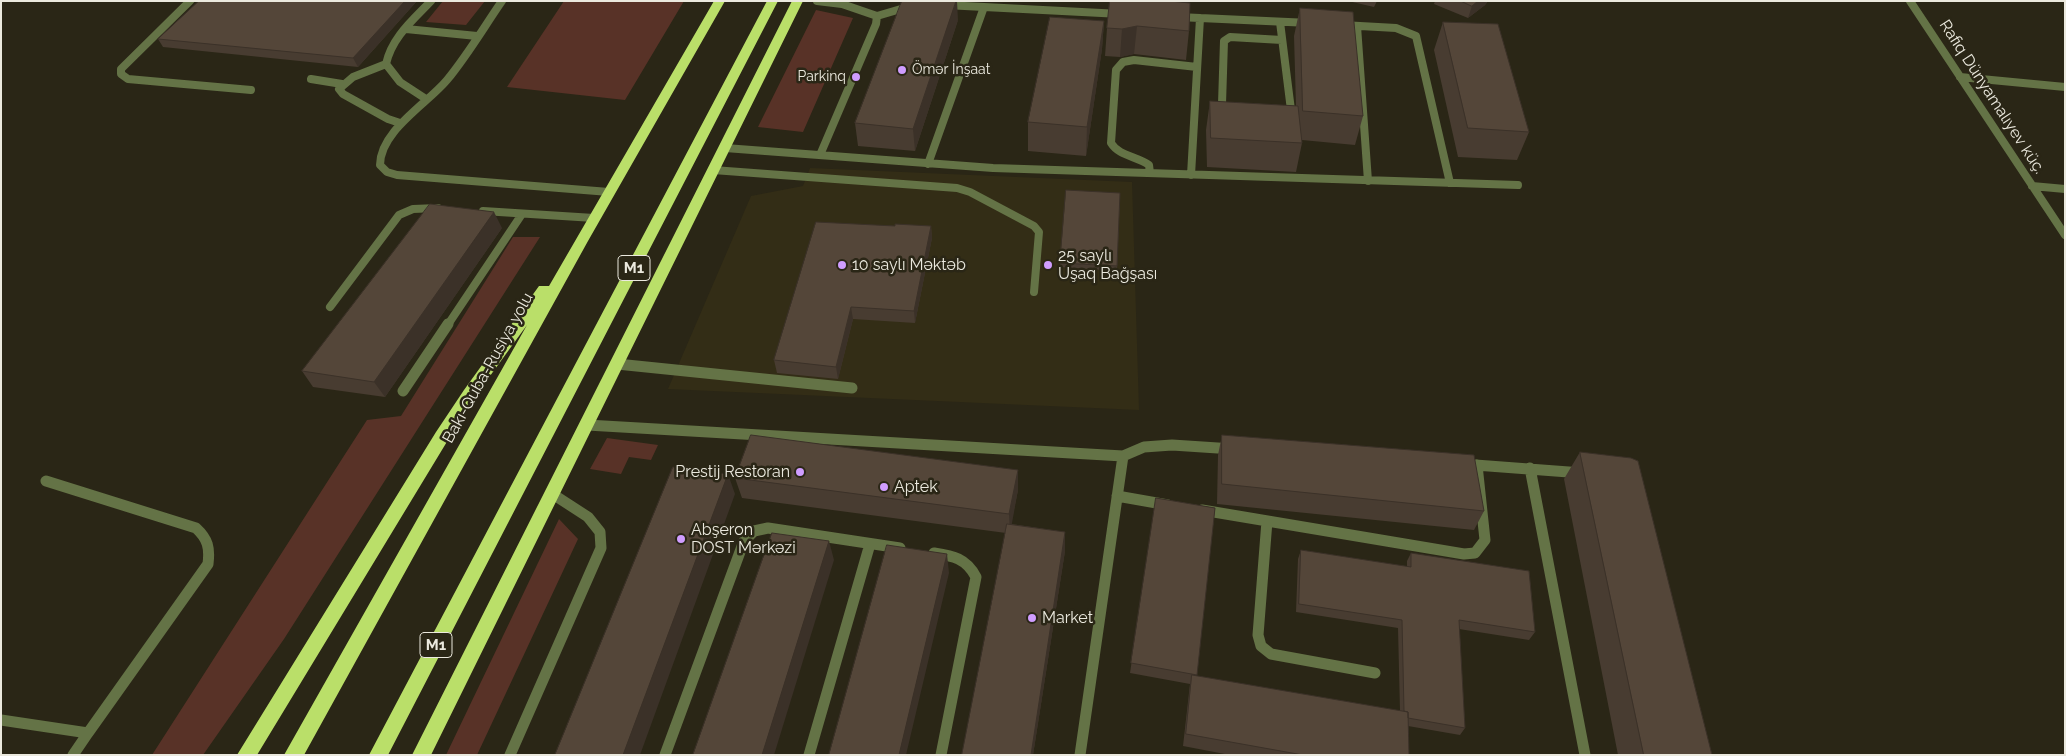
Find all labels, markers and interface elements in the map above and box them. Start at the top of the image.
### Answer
street label: Rafiq Dünyamalıyev küç. [1935,17,2049,177]
place label: Ömər İnşaat [912,62,990,78]
marker: Ömər İnşaat [896,64,908,76]
place label: Parkinq [798,69,846,85]
marker: Parkinq [850,71,862,83]
place label: 25 saylı Uşaq Bağşası [1058,246,1157,284]
place label: 10 saylı Məktəb [852,255,966,275]
road number: M1 [618,256,650,280]
marker: 10 saylı Məktəb [836,259,848,271]
marker: 25 saylı Uşaq Bağşası [1042,259,1054,271]
street label: Bakı-Quba-Rusiya yolu [439,289,537,447]
place label: Prestij Restoran [675,462,790,482]
marker: Prestij Restoran [794,466,806,478]
place label: Aptek [894,477,938,497]
marker: Aptek [878,481,890,493]
place label: Abşeron DOST Mərkəzi [691,520,796,558]
marker: Abşeron DOST Mərkəzi [675,533,687,545]
place label: Market [1042,608,1093,628]
marker: Market [1026,612,1038,624]
road number: M1 [420,632,452,658]

